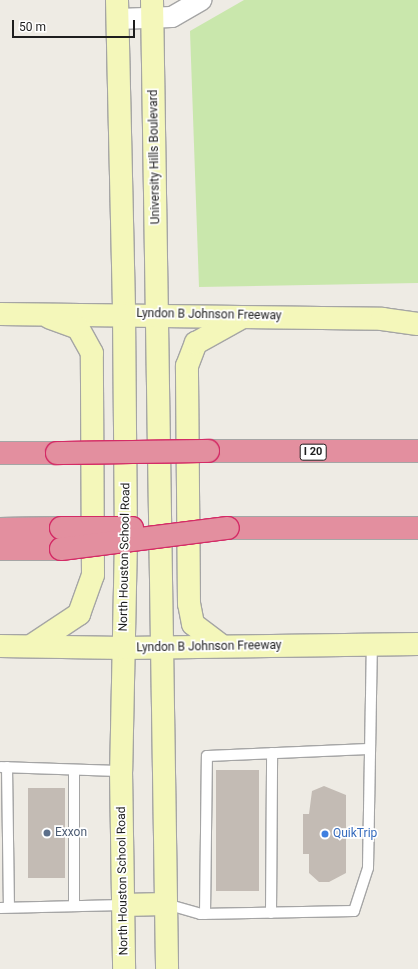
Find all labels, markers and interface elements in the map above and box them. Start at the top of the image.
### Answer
scale bar [14,12,137,38]
text: 50 m [19,20,46,34]
street label: University Hills Boulevard [147,89,163,225]
street label: Lyndon B Johnson Freeway [136,307,282,323]
road number: I 20 [299,443,327,461]
street label: North Houston School Road [117,482,133,632]
street label: Lyndon B Johnson Freeway [136,639,282,655]
street label: North Houston School Road [115,806,131,956]
place label: Exxon [55,826,87,840]
place label: QuikTrip [333,827,377,841]
marker: Exxon [42,828,52,838]
marker: QuikTrip [320,829,330,839]

